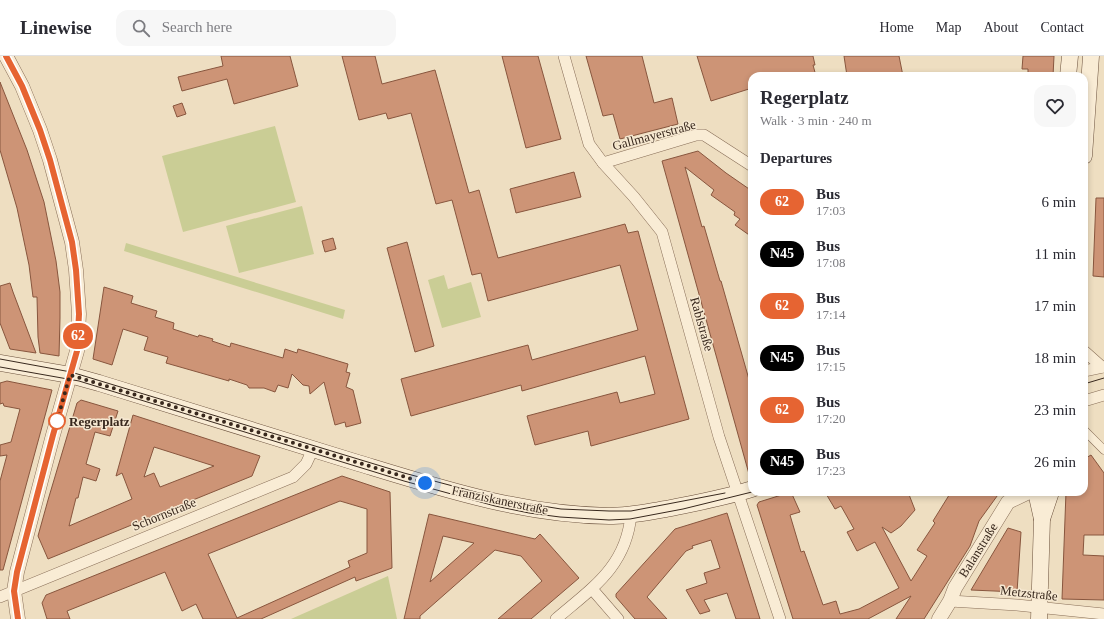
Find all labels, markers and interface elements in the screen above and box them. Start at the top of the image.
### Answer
search box [116,10,396,46]
text: Linewise [20,17,92,38]
icon: search [130,17,152,39]
text: Search here [162,19,232,35]
text: Home [880,20,914,35]
text: Map [936,20,961,35]
text: About [983,20,1018,35]
text: Contact [1040,20,1084,35]
button: heart [1034,85,1076,127]
text: Regerplatz [760,87,849,108]
text: Walk · 3 min · 240 m [760,113,872,128]
street label: Gallmayerstraße [611,117,698,153]
text: Departures [760,150,832,166]
text: Bus [816,186,840,202]
text: 62 [775,194,789,209]
text: 6 min [1041,194,1076,210]
text: 17:03 [816,203,846,218]
text: Bus [816,238,840,254]
text: N45 [770,246,794,261]
text: 11 min [1034,246,1076,262]
text: 17:08 [816,255,846,270]
text: Bus [816,290,840,306]
street label: Rablstraße [687,295,717,353]
text: 62 [775,298,789,313]
text: 17 min [1034,298,1076,314]
text: 17:14 [816,307,846,322]
line badge: 62 [60,323,96,349]
text: 62 [71,328,85,343]
text: Bus [816,342,840,358]
text: N45 [770,350,794,365]
text: 18 min [1034,350,1076,366]
text: 17:15 [816,359,846,374]
text: Bus [816,394,840,410]
text: 62 [775,402,789,417]
text: 23 min [1034,402,1076,418]
text: 17:20 [816,411,846,426]
marker: Regerplatz [48,412,66,430]
place label: Regerplatz [69,414,130,429]
text: Bus [816,446,840,462]
text: N45 [770,454,794,469]
text: 26 min [1034,454,1076,470]
text: 17:23 [816,463,846,478]
your location [415,473,435,493]
street label: Franziskanerstraße [450,482,550,518]
street label: Schornstraße [130,494,198,534]
street label: Balanstraße [955,520,1001,580]
street label: Metzstraße [999,583,1059,604]

